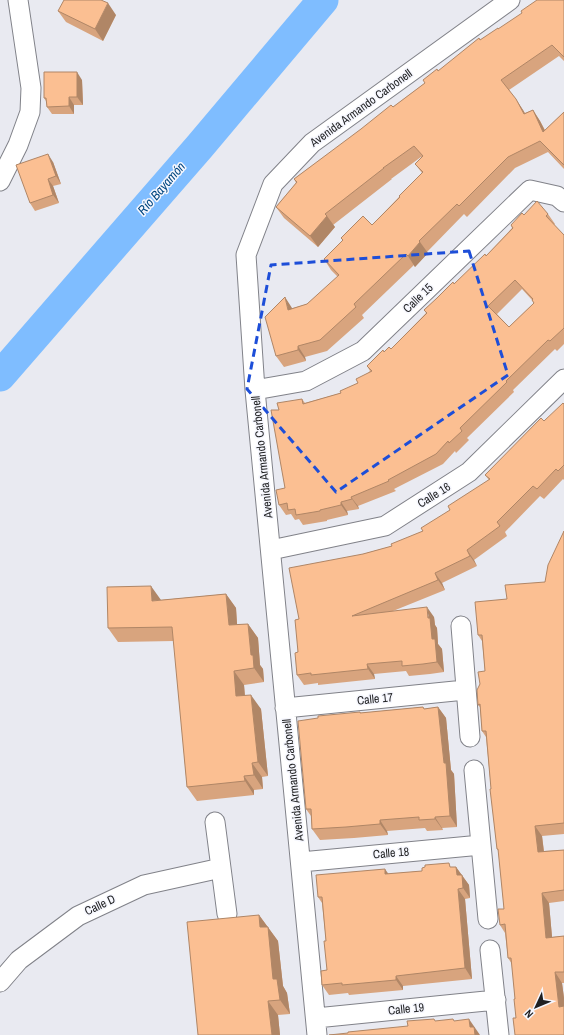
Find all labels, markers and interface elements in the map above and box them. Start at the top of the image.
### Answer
street label: Avenida Armando Carbonell [306,65,415,151]
water label: Río Bayamón [134,158,189,218]
street label: Calle 15 [399,279,437,316]
street label: Avenida Armando Carbonell [248,395,276,520]
street label: Calle 16 [414,479,454,511]
street label: Calle 17 [356,689,394,709]
street label: Avenida Armando Carbonell [279,718,307,843]
street label: Calle 18 [372,843,410,863]
street label: Calle D [82,891,118,919]
north arrow [516,987,556,1027]
street label: Calle 19 [387,999,425,1019]
text: N [522,1007,536,1021]

